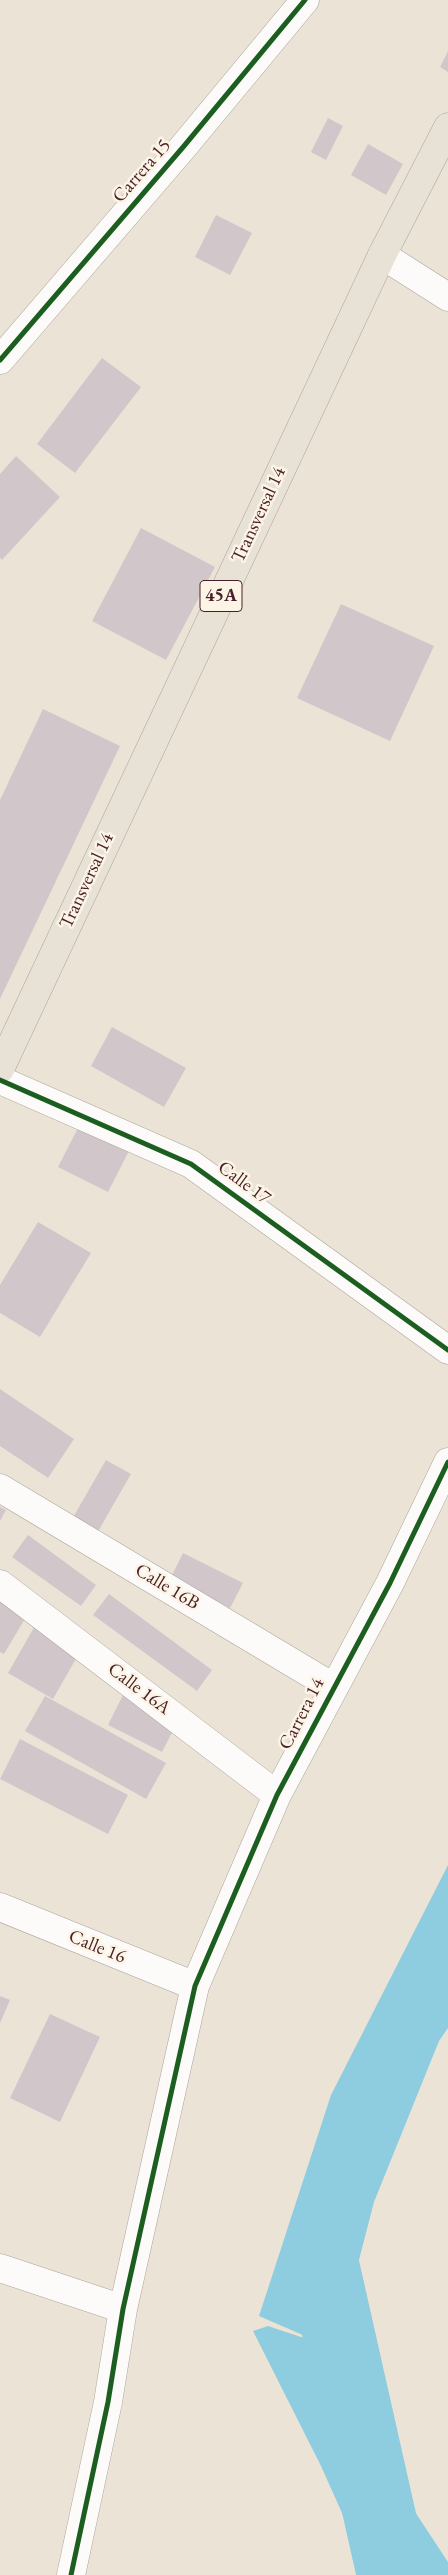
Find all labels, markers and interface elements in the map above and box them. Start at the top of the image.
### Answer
street label: Carrera 15 [108,134,176,208]
street label: Transversal 14 [227,464,291,566]
road number: 45A [200,580,242,612]
street label: Transversal 14 [55,830,119,932]
street label: Calle 17 [213,1156,275,1210]
street label: Calle 16B [131,1559,203,1615]
street label: Calle 16A [103,1658,175,1720]
street label: Carrera 14 [274,1674,330,1754]
street label: Calle 16 [65,1925,129,1969]

